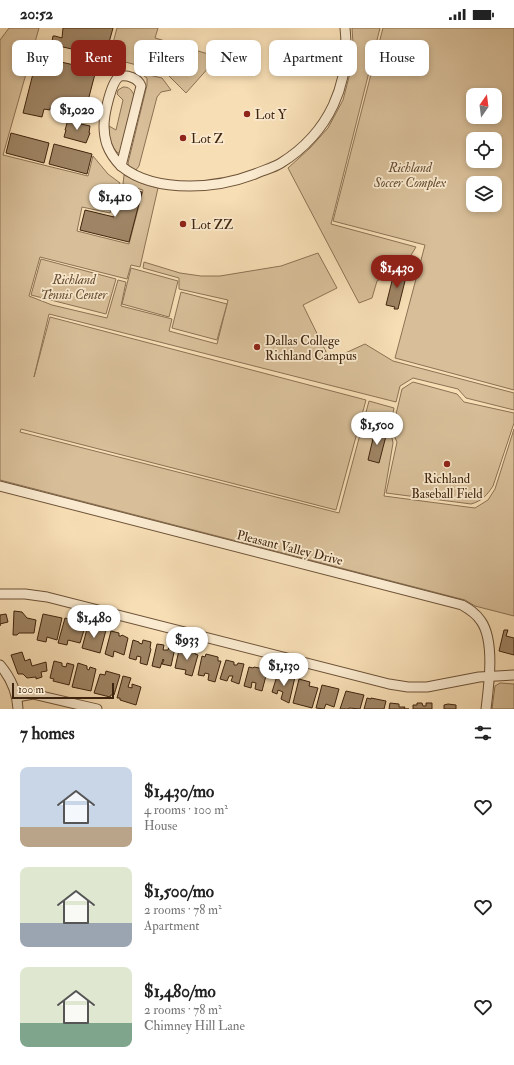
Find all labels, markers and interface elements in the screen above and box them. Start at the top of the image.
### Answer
text: 20:52 [20,5,53,24]
chip: Buy [12,40,63,76]
chip: Rent [71,40,126,76]
chip: Filters [134,40,198,76]
chip: New [206,40,261,76]
chip: Apartment [269,40,357,76]
chip: House [365,40,429,76]
north arrow [466,88,502,124]
map controls [466,88,502,212]
pin: $1,020 [44,97,110,131]
text: $1,020 [59,102,95,118]
place label: Lot Y [255,107,288,123]
marker: Lot Y [242,109,252,119]
place label: Lot Z [191,131,224,147]
button: locate [466,132,502,168]
marker: Lot Z [178,133,188,143]
park label: Richland Soccer Complex [373,160,446,191]
button: layers [466,176,502,212]
pin: $1,410 [82,184,148,218]
text: $1,410 [98,189,132,205]
place label: Lot ZZ [191,217,233,233]
marker: Lot ZZ [178,219,188,229]
pin: $1,430 [364,255,430,289]
text: $1,430 [380,260,414,276]
park label: Richland Tennis Center [41,272,108,303]
place label: Dallas College Richland Campus [265,333,357,365]
marker: Dallas College Richland Campus [252,342,262,352]
pin: $1,500 [344,412,410,446]
text: $1,500 [360,417,394,433]
marker: Richland Baseball Field [442,459,452,469]
place label: Richland Baseball Field [411,471,483,502]
street label: Pleasant Valley Drive [235,527,345,570]
pin: $1,480 [61,605,127,639]
text: $1,480 [76,610,112,626]
pin: $933 [163,627,211,661]
text: $933 [175,632,199,648]
pin: $1,130 [251,653,317,687]
text: $1,130 [268,658,300,674]
scale bar [12,681,114,700]
text: 100 m [18,683,44,696]
icon: filters [472,722,494,744]
text: 7 homes [20,723,75,744]
text: $1,430/mo [144,781,214,802]
icon: home [52,783,100,831]
icon: heart [472,796,494,818]
text: 4 rooms · 100 m² [144,802,228,818]
text: House [144,818,177,834]
text: $1,500/mo [144,881,214,902]
icon: home [52,883,100,931]
icon: heart [472,896,494,918]
text: 2 rooms · 78 m² [144,902,222,918]
text: Apartment [144,918,200,934]
text: $1,480/mo [144,981,216,1002]
icon: home [52,983,100,1031]
icon: heart [472,996,494,1018]
text: 2 rooms · 78 m² [144,1002,222,1018]
text: Chimney Hill Lane [144,1018,245,1034]

